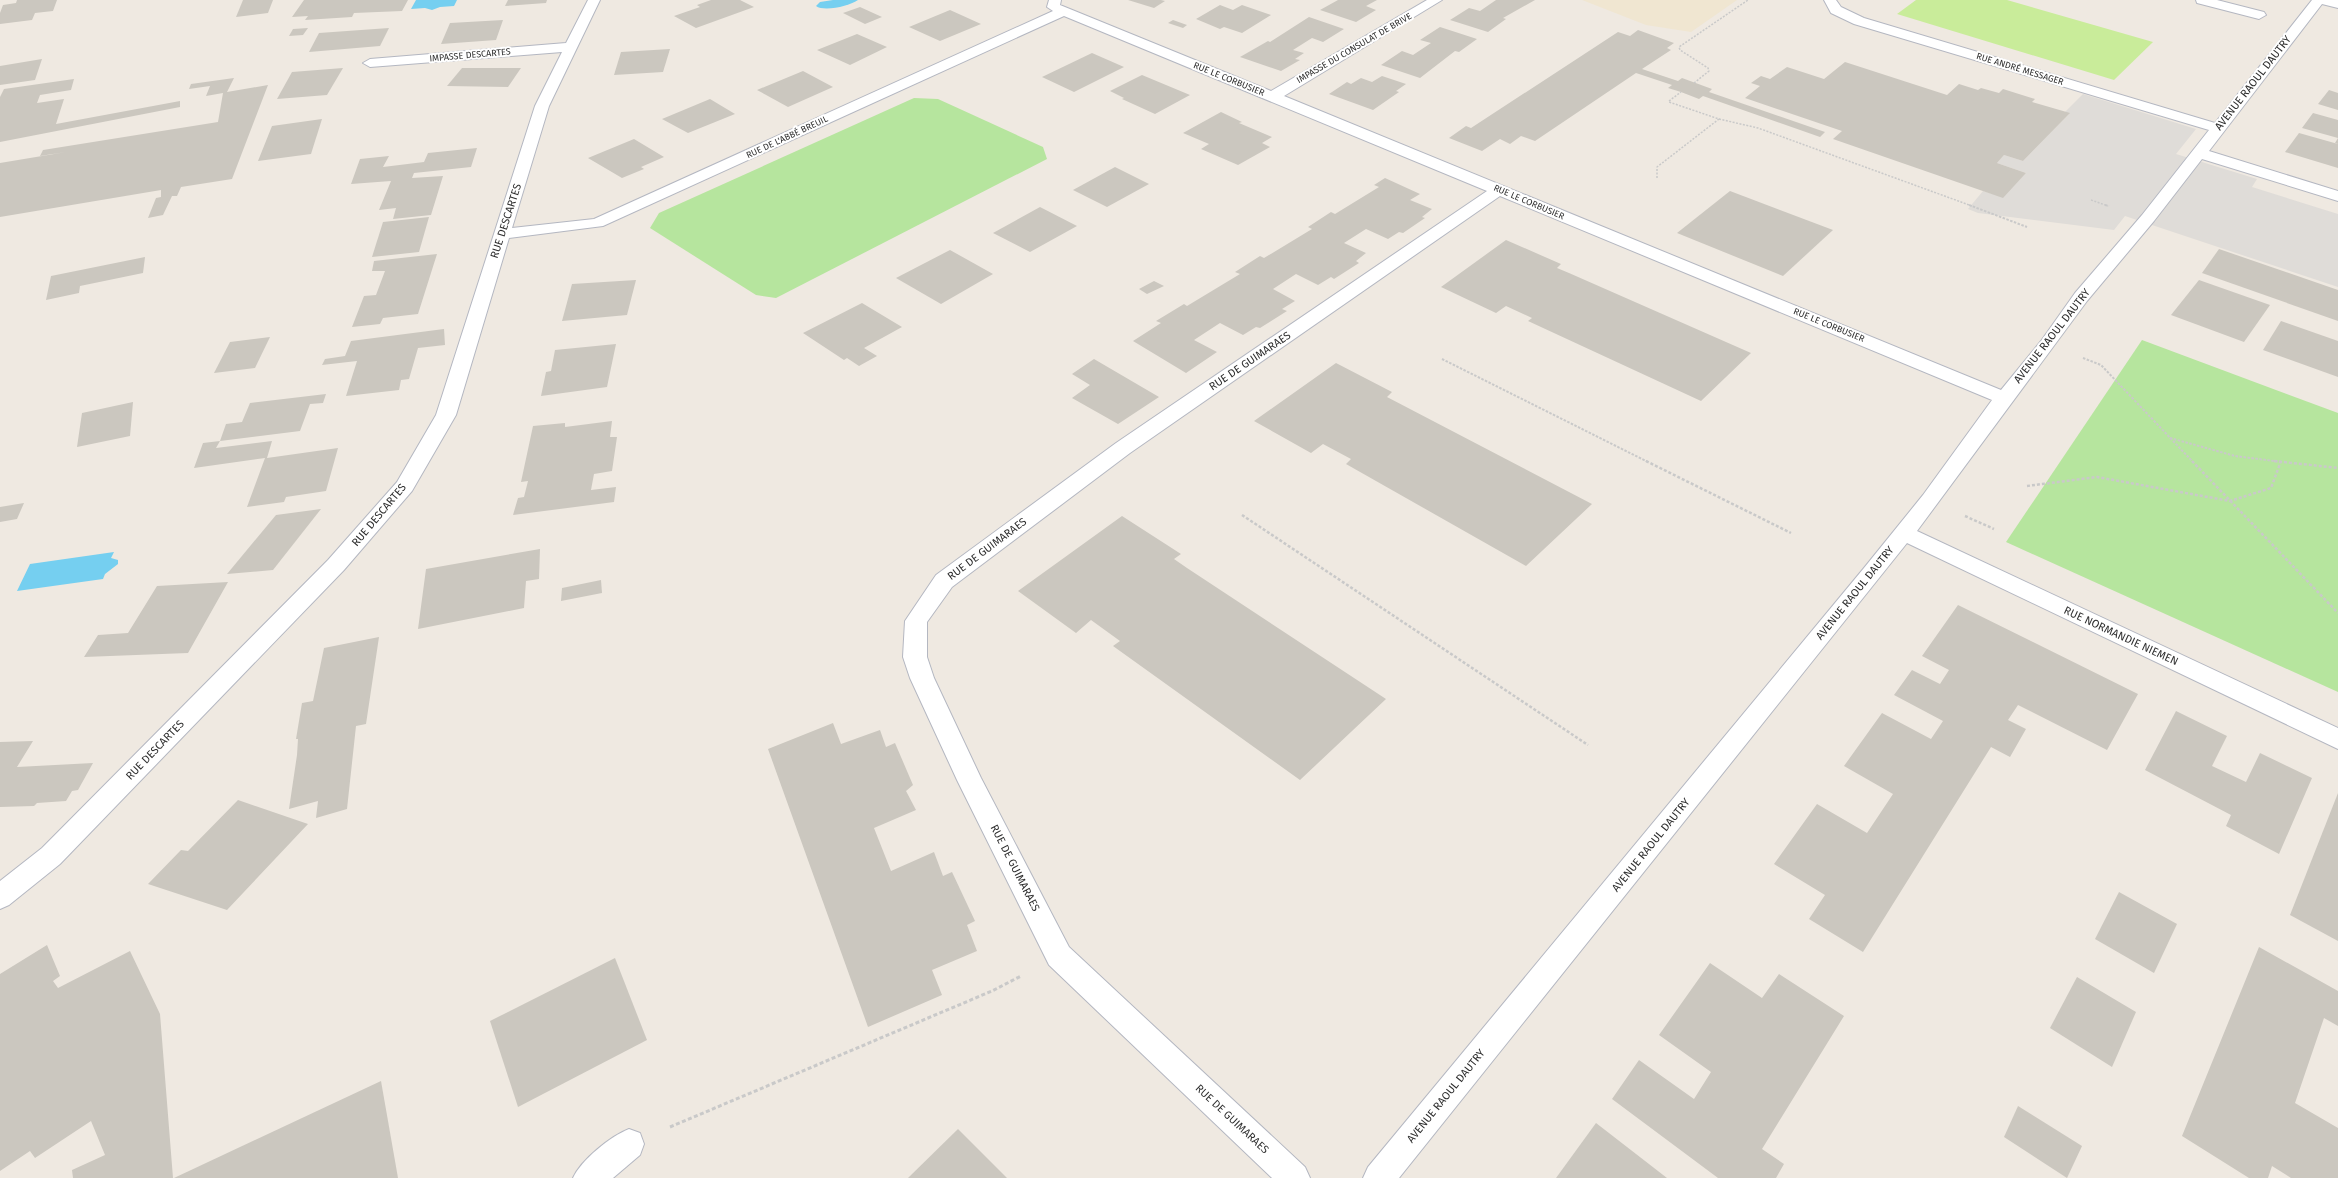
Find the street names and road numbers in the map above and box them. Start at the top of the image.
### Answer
street label: IMPASSE DU CONSULAT DE BRIVE [1295,11,1413,85]
street label: AVENUE RAOUL DAUTRY [2212,33,2294,133]
street label: IMPASSE DESCARTES [429,46,511,64]
street label: RUE ANDRÉ MESSAGER [1975,50,2066,87]
street label: RUE LE CORBUSIER [1192,60,1267,98]
street label: RUE DE L'ABBÉ BREUIL [744,113,830,160]
street label: RUE DESCARTES [488,182,524,260]
street label: RUE LE CORBUSIER [1492,183,1566,222]
street label: AVENUE RAOUL DAUTRY [2011,286,2093,386]
street label: RUE LE CORBUSIER [1792,306,1867,344]
street label: RUE DE GUIMARAES [1207,329,1293,393]
street label: RUE DESCARTES [349,481,409,549]
street label: RUE DE GUIMARAES [945,515,1029,583]
street label: AVENUE RAOUL DAUTRY [1813,544,1897,642]
street label: RUE NORMANDIE NIEMEN [2062,604,2180,668]
street label: RUE DESCARTES [123,717,187,783]
street label: AVENUE RAOUL DAUTRY [1609,796,1693,894]
street label: RUE DE GUIMARAES [988,822,1042,914]
street label: AVENUE RAOUL DAUTRY [1404,1047,1488,1145]
street label: RUE DE GUIMARAES [1193,1082,1271,1156]

